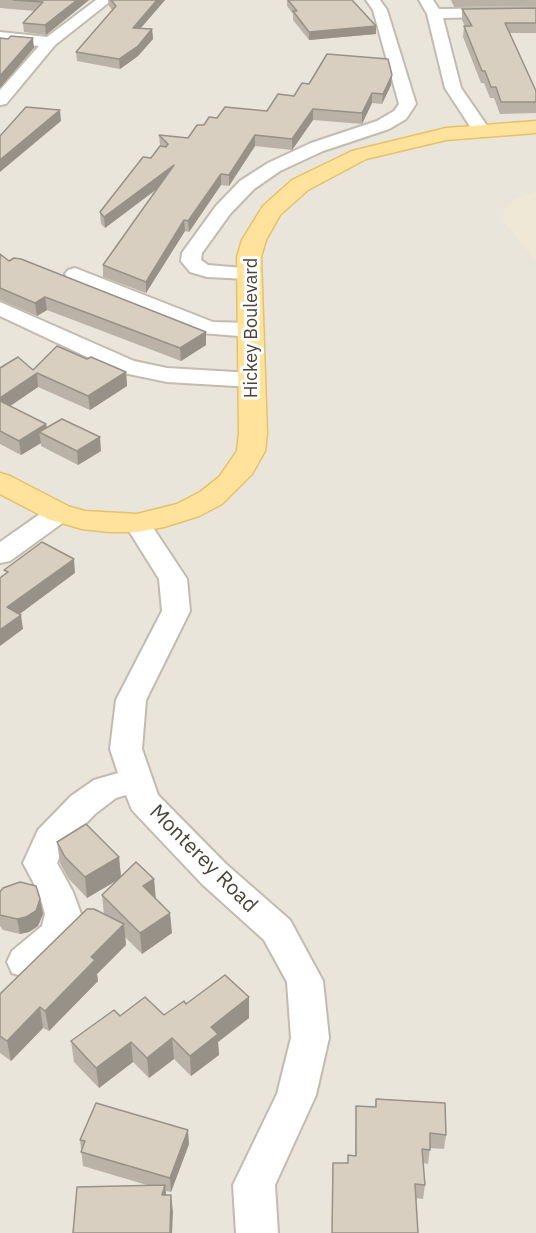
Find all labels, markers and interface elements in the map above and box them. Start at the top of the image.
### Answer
street label: Hickey Boulevard [241,258,263,398]
street label: Monterey Road [144,800,262,918]

